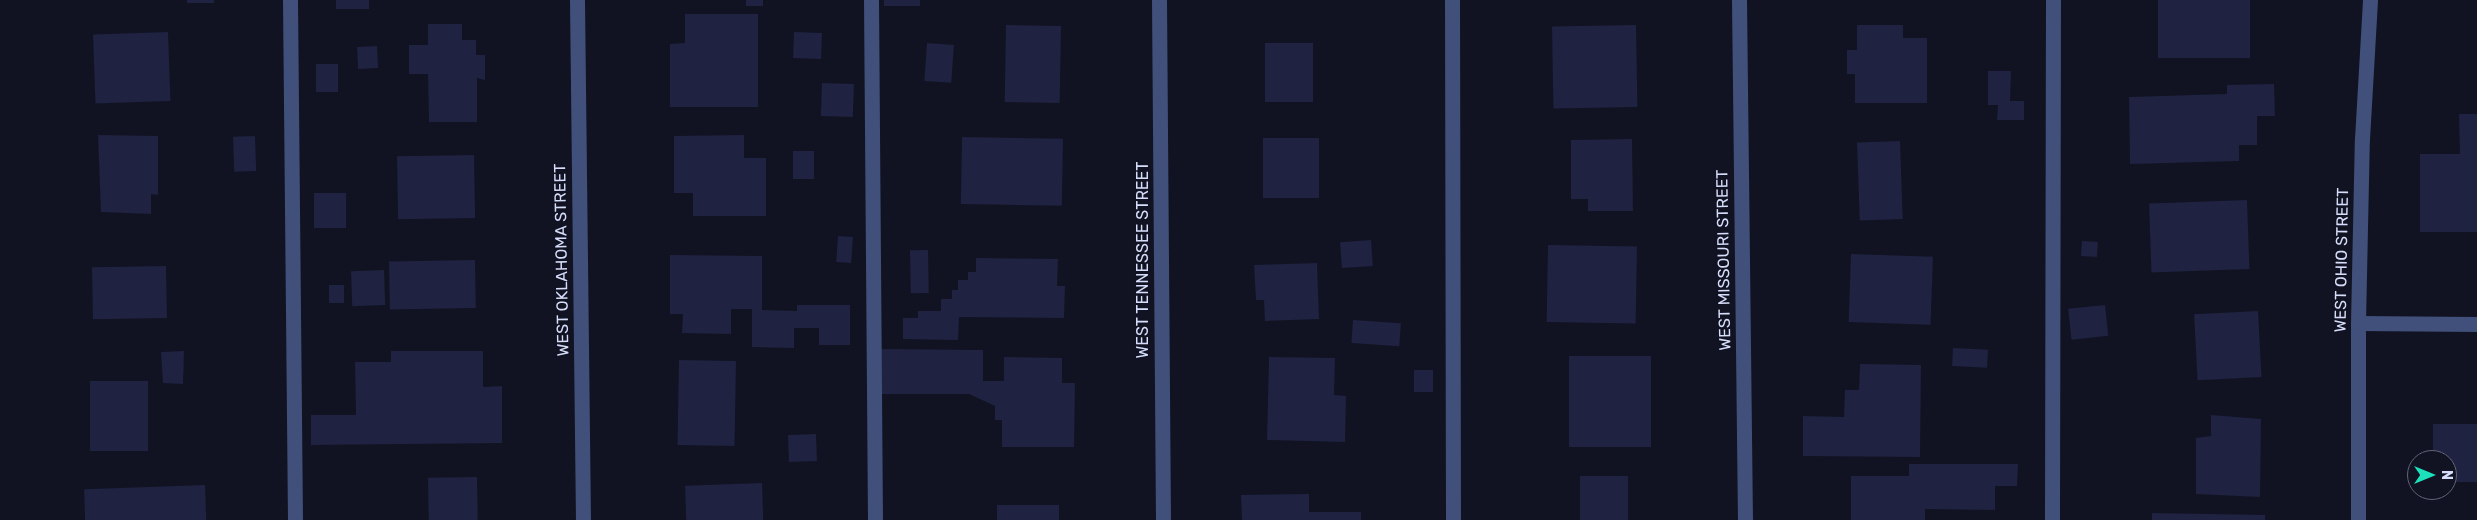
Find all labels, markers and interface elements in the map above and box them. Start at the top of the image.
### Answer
street label: WEST TENNESSEE STREET [1133,161,1153,359]
street label: WEST OKLAHOMA STREET [551,163,573,357]
street label: WEST MISSOURI STREET [1713,169,1735,351]
street label: WEST OHIO STREET [2331,187,2353,333]
north arrow [2407,450,2457,500]
text: N [2438,470,2455,480]

